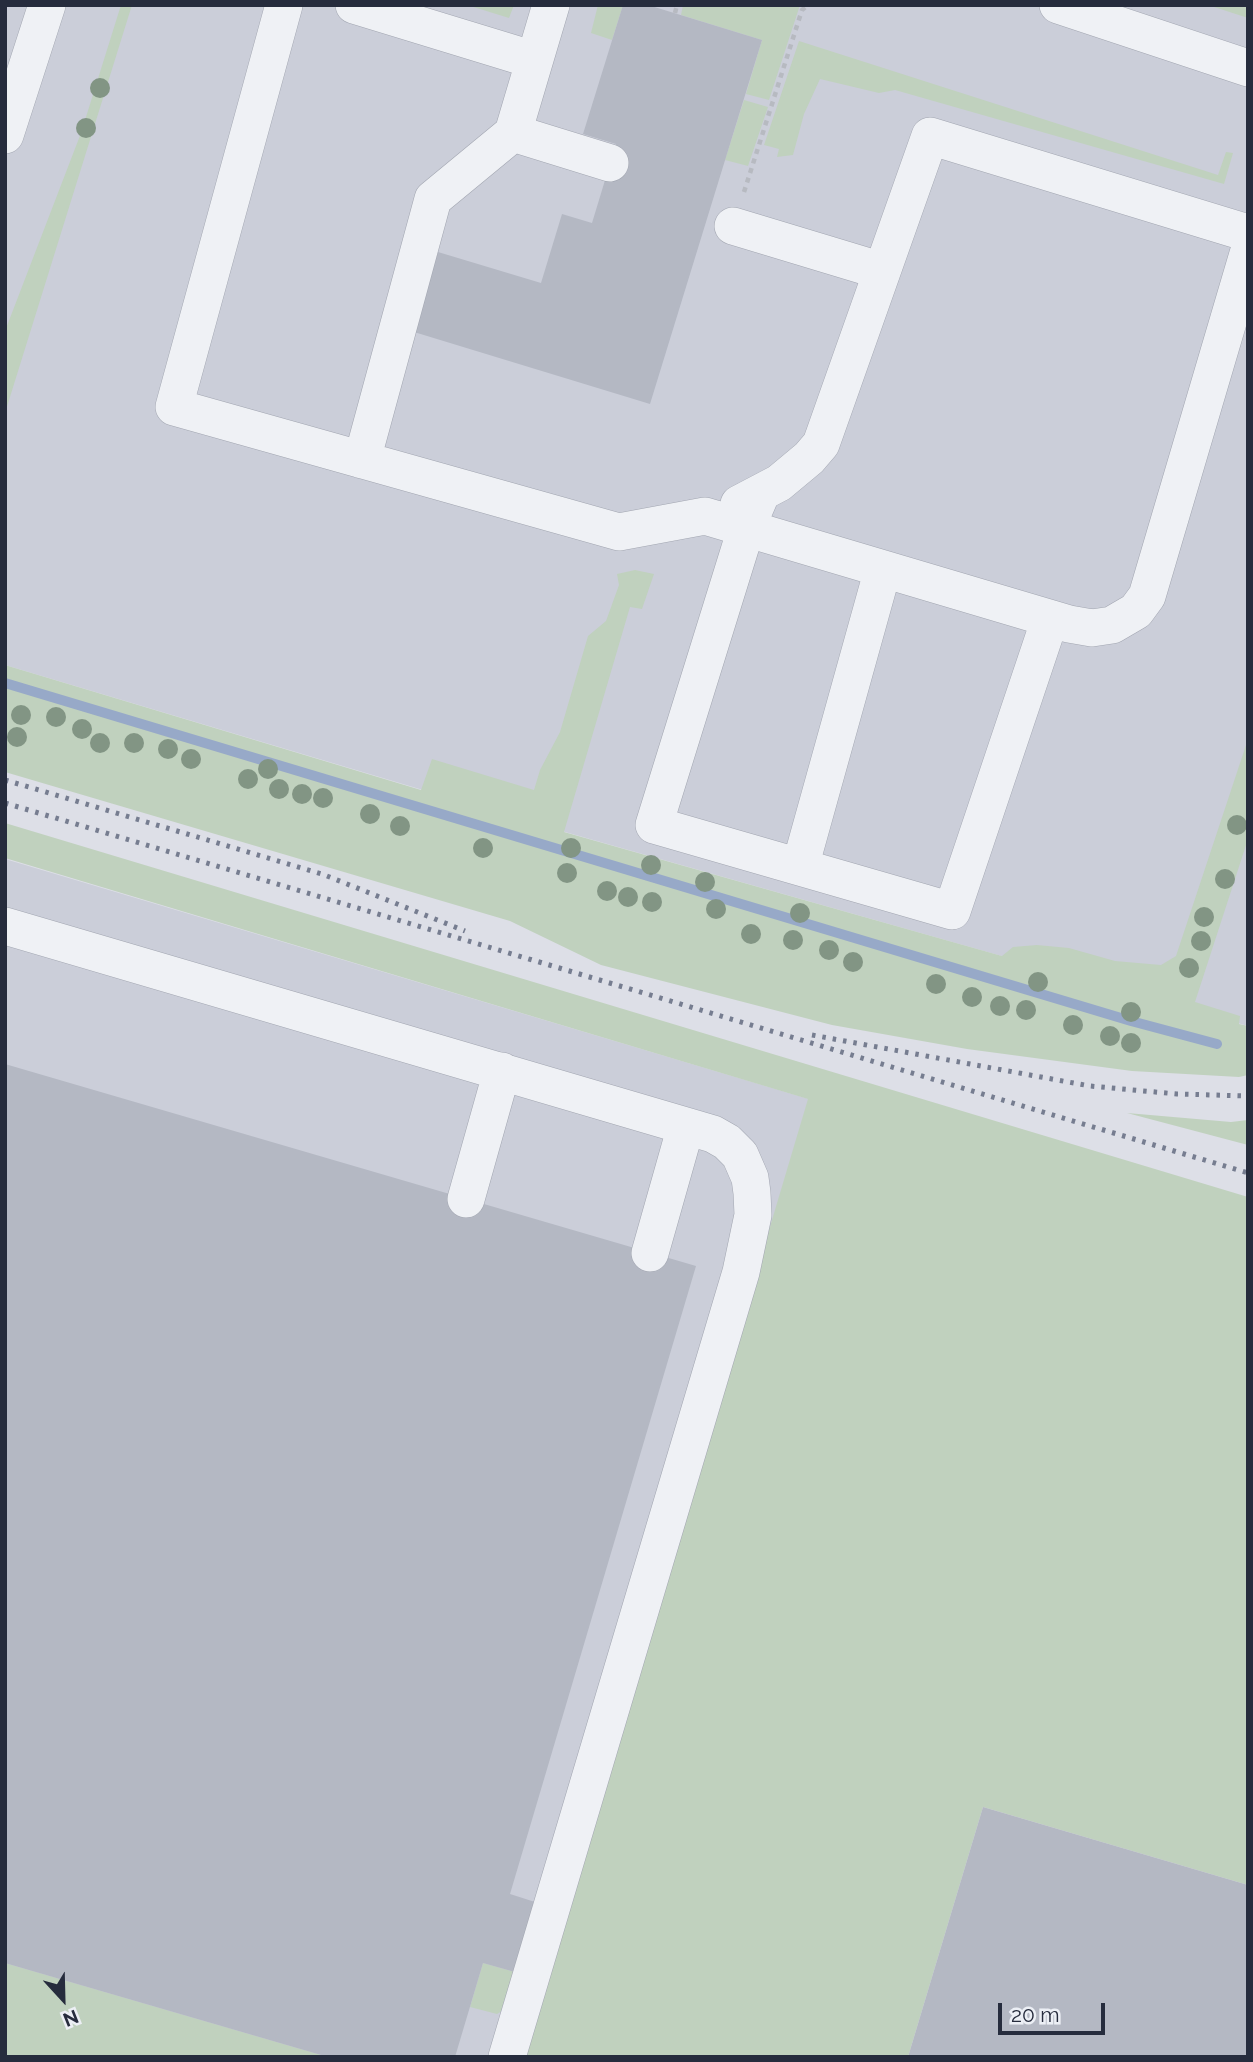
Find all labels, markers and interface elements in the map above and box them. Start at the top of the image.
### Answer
north arrow [28,1964,98,2034]
scale bar [1001,1988,1108,2032]
text: 20 m [1011,2002,1059,2027]
text: N [60,2006,82,2031]

